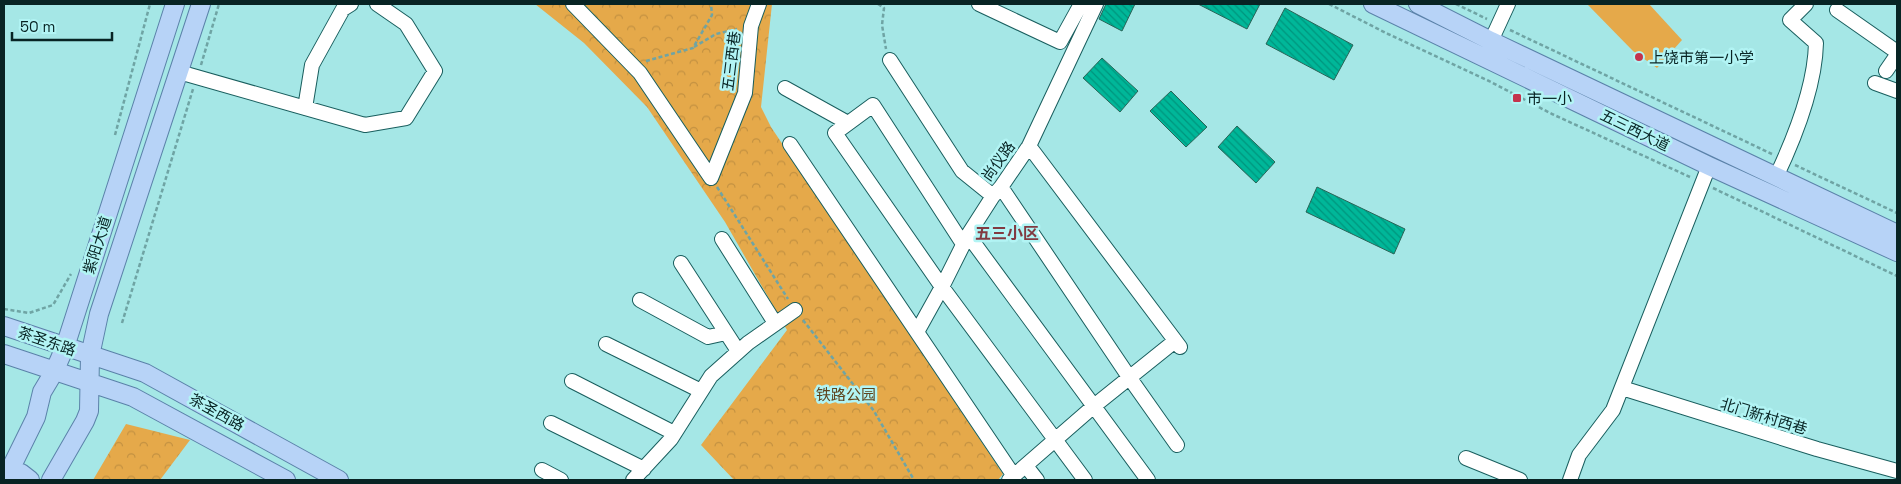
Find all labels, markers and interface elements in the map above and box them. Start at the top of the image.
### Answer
scale bar [12,10,112,42]
text: 50 m [20,17,55,36]
street label: 五三西巷 [718,30,744,92]
place label: 上饶市第一小学 [1649,48,1754,67]
marker: 上饶市第一小学 [1633,51,1645,63]
place label: 市一小 [1527,89,1572,108]
marker: 市一小 [1511,92,1523,104]
street label: 五三西大道 [1597,105,1673,155]
street label: 尚仪路 [977,137,1019,185]
street label: 紫阳大道 [79,214,115,276]
district label: 五三小区 [975,223,1039,244]
street label: 茶圣东路 [16,322,78,360]
park label: 铁路公园 [816,385,876,404]
street label: 茶圣西路 [186,389,248,435]
street label: 北门新村西巷 [1718,394,1810,438]

